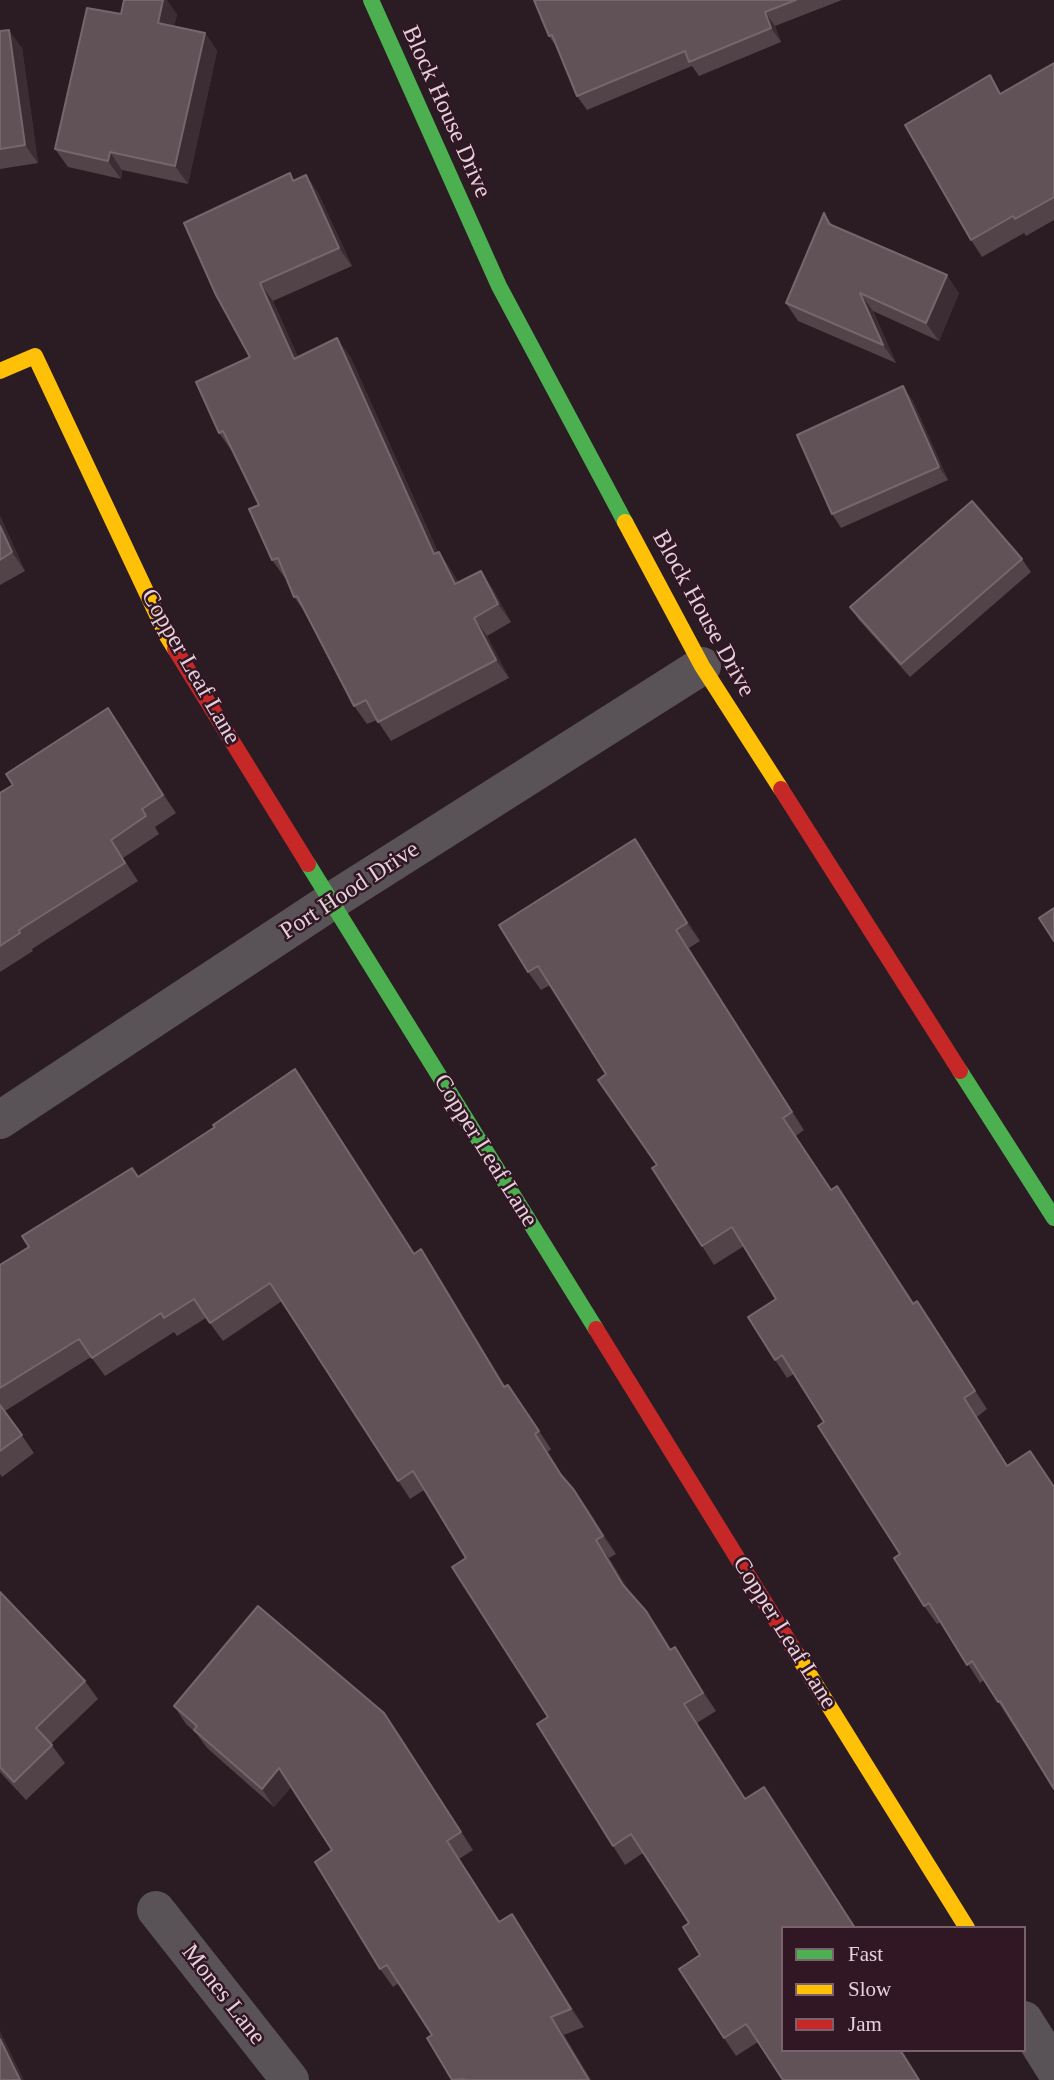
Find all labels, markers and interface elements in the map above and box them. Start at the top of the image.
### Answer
street label: Block House Drive [395,22,497,202]
street label: Block House Drive [645,526,761,702]
street label: Copper Leaf Lane [134,584,246,750]
street label: Port Hood Drive [275,835,425,947]
street label: Copper Leaf Lane [427,1069,543,1233]
street label: Copper Leaf Lane [726,1551,842,1715]
legend [781,1926,1026,2052]
street label: Mones Lane [175,1939,271,2051]
text: Fast [848,1942,883,1966]
text: Slow [848,1977,891,2001]
text: Jam [848,2012,882,2036]

